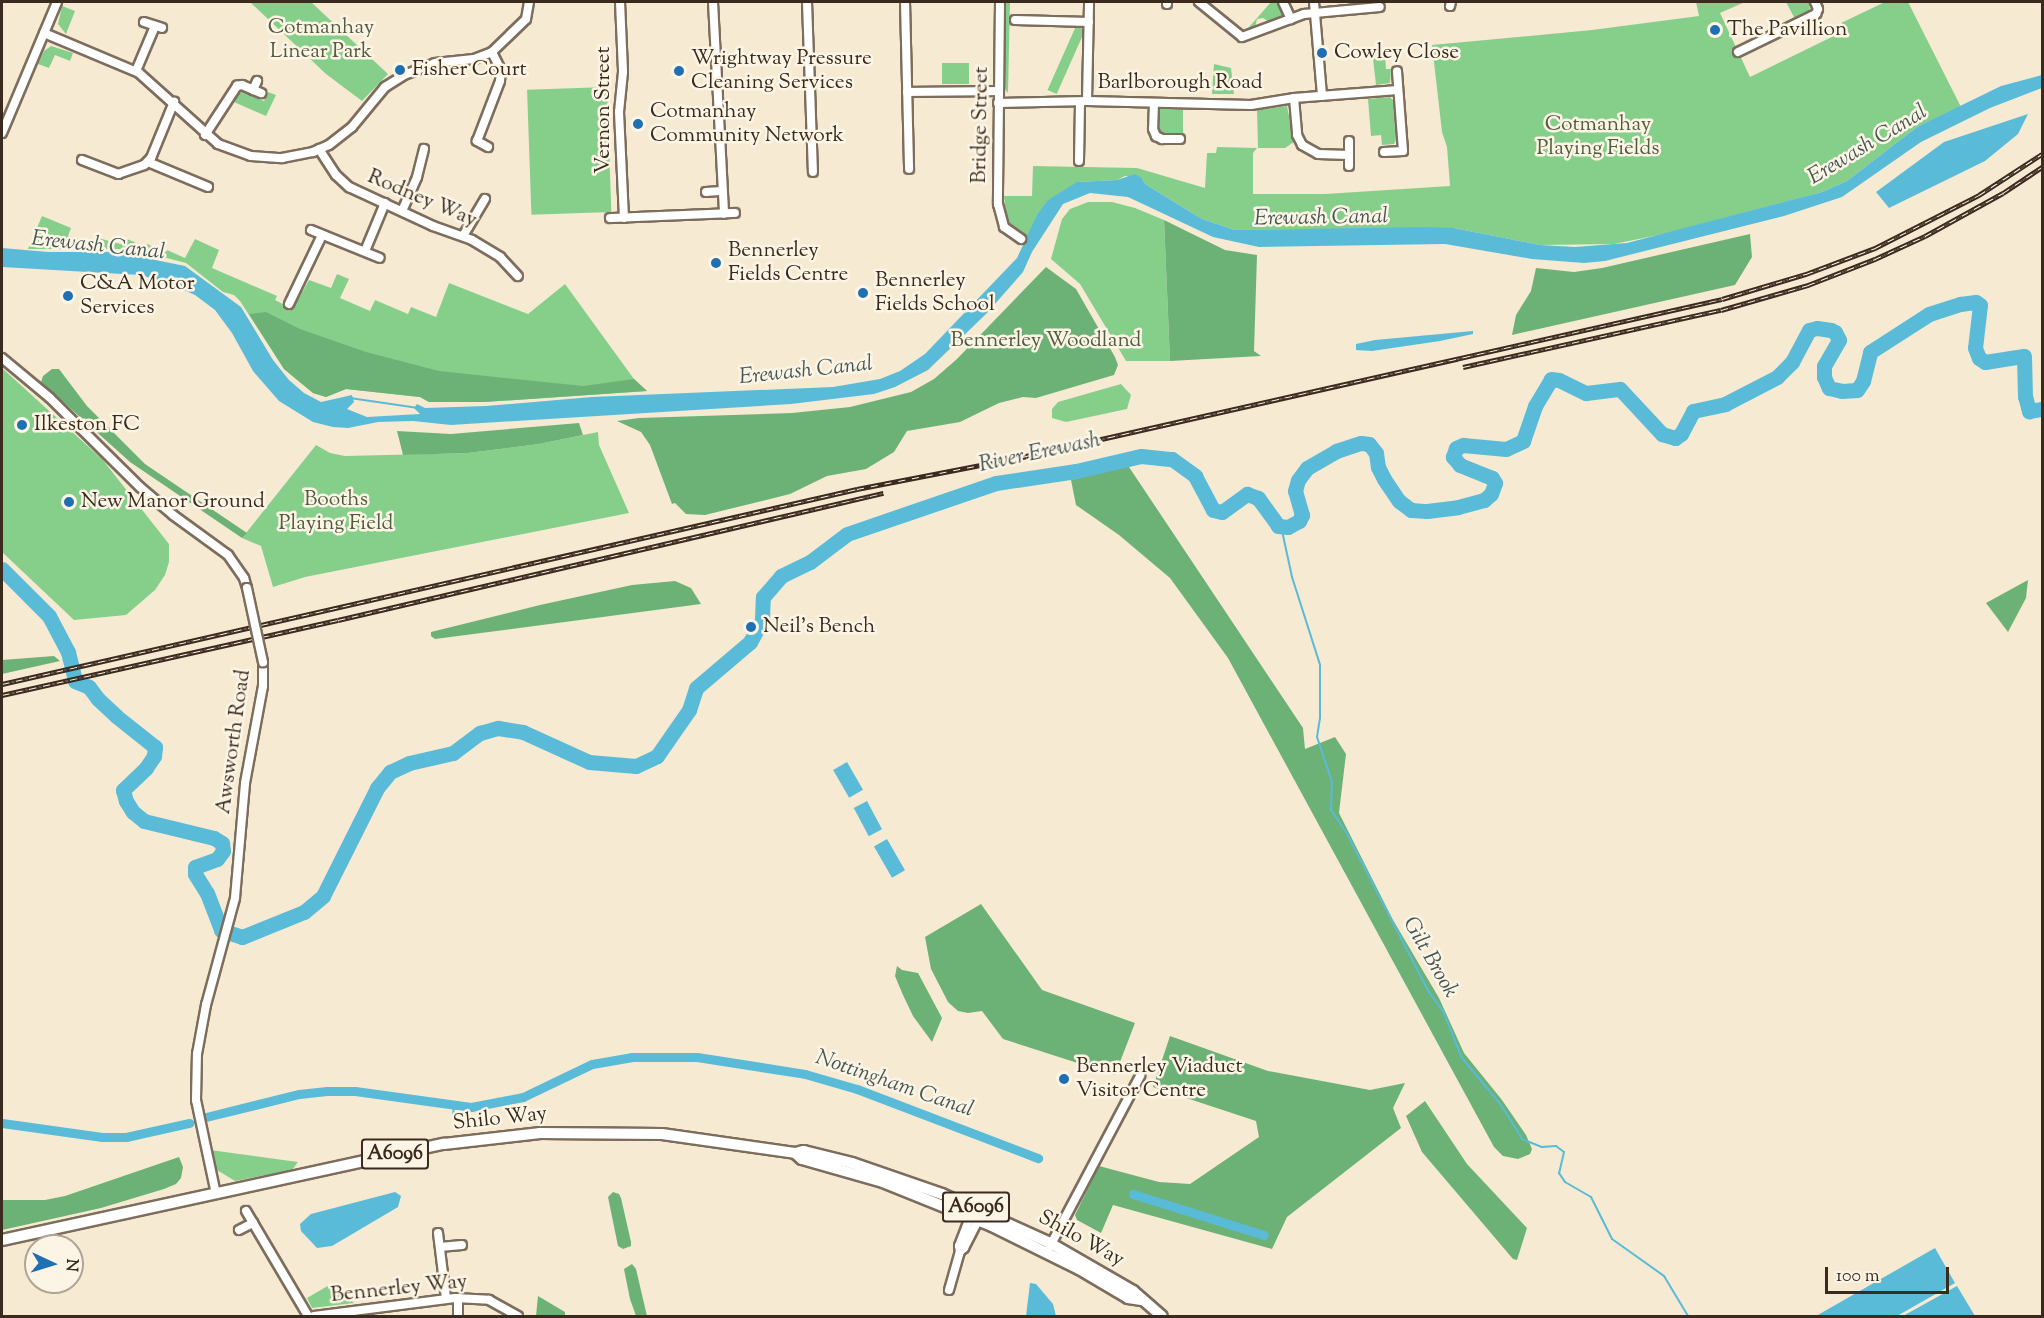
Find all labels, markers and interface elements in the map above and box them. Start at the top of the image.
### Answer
park label: Cotmanhay Linear Park [268,15,374,65]
place label: The Pavillion [1727,17,1847,43]
marker: The Pavillion [1708,23,1722,37]
place label: Cowley Close [1334,40,1459,66]
street label: Vernon Street [591,46,617,174]
place label: Wrightway Pressure Cleaning Services [691,46,872,96]
marker: Cowley Close [1315,46,1329,60]
place label: Fisher Court [412,57,527,83]
marker: Fisher Court [393,63,407,77]
marker: Wrightway Pressure Cleaning Services [672,64,686,78]
street label: Bridge Street [967,66,995,184]
street label: Barlborough Road [1097,70,1263,96]
place label: Cotmanhay Community Network [650,99,844,149]
water label: Erewash Canal [1804,100,1932,192]
park label: Cotmanhay Playing Fields [1536,112,1660,162]
marker: Cotmanhay Community Network [631,117,645,131]
street label: Rodney Way [364,165,480,233]
water label: Erewash Canal [1254,205,1388,233]
water label: Erewash Canal [30,227,166,267]
place label: Bennerley Fields Centre [728,238,848,288]
marker: Bennerley Fields Centre [709,256,723,270]
place label: Bennerley Fields School [875,268,995,318]
place label: C&A Motor Services [80,271,195,321]
marker: Bennerley Fields School [856,286,870,300]
marker: C&A Motor Services [61,289,75,303]
park label: Bennerley Woodland [951,328,1141,354]
water label: Erewash Canal [738,352,874,392]
place label: Ilkeston FC [34,412,140,438]
marker: Ilkeston FC [15,418,29,432]
water label: River Erewash [977,428,1103,480]
park label: Booths Playing Field [279,487,393,537]
place label: New Manor Ground [81,489,265,515]
marker: New Manor Ground [62,495,76,509]
place label: Neil's Bench [763,614,875,640]
marker: Neil's Bench [744,620,758,634]
street label: Awsworth Road [211,668,257,816]
water label: Gilt Brook [1395,913,1463,1003]
water label: Nottingham Canal [812,1046,976,1124]
place label: Bennerley Viaduct Visitor Centre [1076,1054,1243,1104]
marker: Bennerley Viaduct Visitor Centre [1057,1072,1071,1086]
street label: Shilo Way [452,1102,548,1136]
road number: A6096 [360,1137,430,1171]
road number: A6096 [942,1190,1010,1224]
street label: Shilo Way [1034,1205,1128,1273]
north arrow [24,1234,84,1294]
scale bar [1828,1255,1952,1293]
text: N [59,1258,82,1272]
text: 100 m [1836,1264,1880,1290]
street label: Bennerley Way [329,1269,469,1309]

